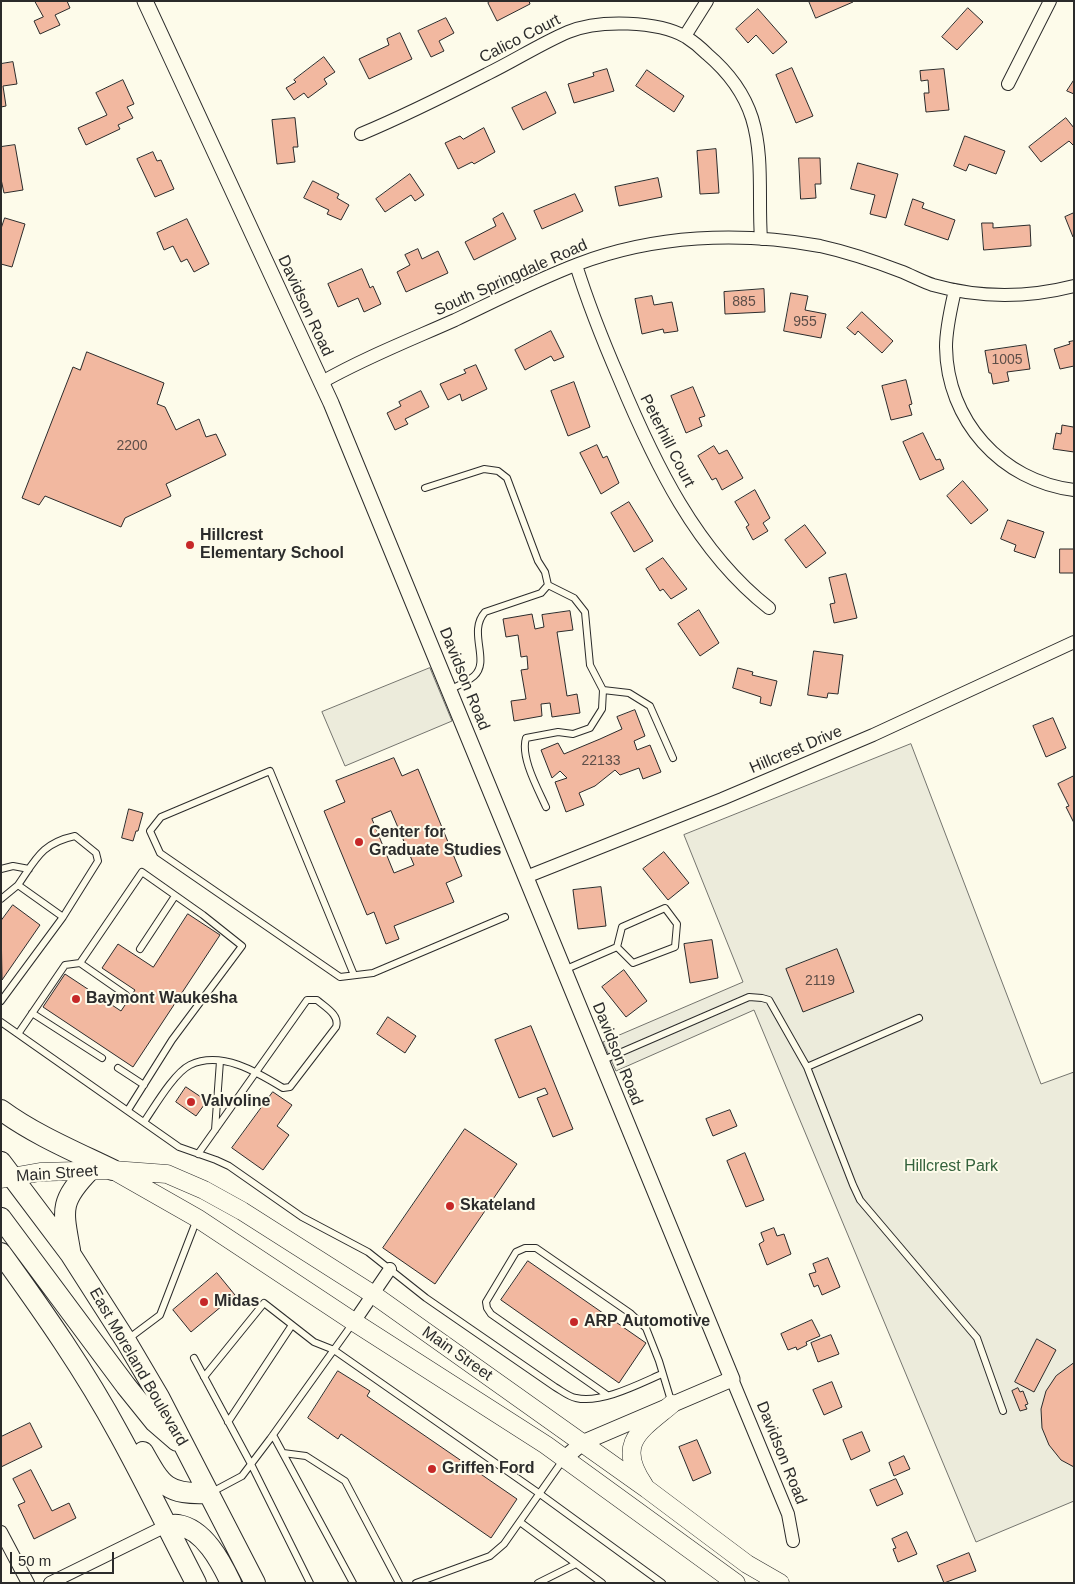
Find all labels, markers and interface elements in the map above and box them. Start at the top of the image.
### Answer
street label: Calico Court [476,10,564,68]
street label: South Springdale Road [432,236,590,320]
street label: Davidson Road [273,252,337,360]
house number: 885 [732,294,756,310]
house number: 955 [793,314,817,330]
house number: 1005 [991,352,1023,368]
street label: Peterhill Court [635,391,699,491]
house number: 2200 [116,438,148,454]
place label: Hillcrest Elementary School [200,526,344,564]
marker: Hillcrest Elementary School [184,539,196,551]
street label: Davidson Road [435,625,493,733]
street label: Hillcrest Drive [747,722,845,778]
house number: 22133 [582,753,620,769]
place label: Center for Graduate Studies [369,823,501,861]
marker: Center for Graduate Studies [353,836,365,848]
house number: 2119 [805,973,835,989]
place label: Baymont Waukesha [86,989,237,1009]
marker: Baymont Waukesha [70,993,82,1005]
street label: Davidson Road [588,1000,646,1108]
place label: Valvoline [201,1092,270,1112]
marker: Valvoline [185,1096,197,1108]
park label: Hillcrest Park [904,1157,998,1177]
street label: Main Street [16,1162,98,1186]
place label: Skateland [460,1196,536,1216]
marker: Skateland [444,1200,456,1212]
street label: East Moreland Boulevard [85,1284,191,1450]
place label: Midas [214,1292,259,1312]
marker: Midas [198,1296,210,1308]
place label: ARP Automotive [584,1312,710,1332]
marker: ARP Automotive [568,1316,580,1328]
street label: Main Street [418,1323,496,1385]
street label: Davidson Road [752,1399,810,1507]
place label: Griffen Ford [442,1459,534,1479]
marker: Griffen Ford [426,1463,438,1475]
scale bar [12,1542,116,1574]
text: 50 m [18,1552,51,1569]

